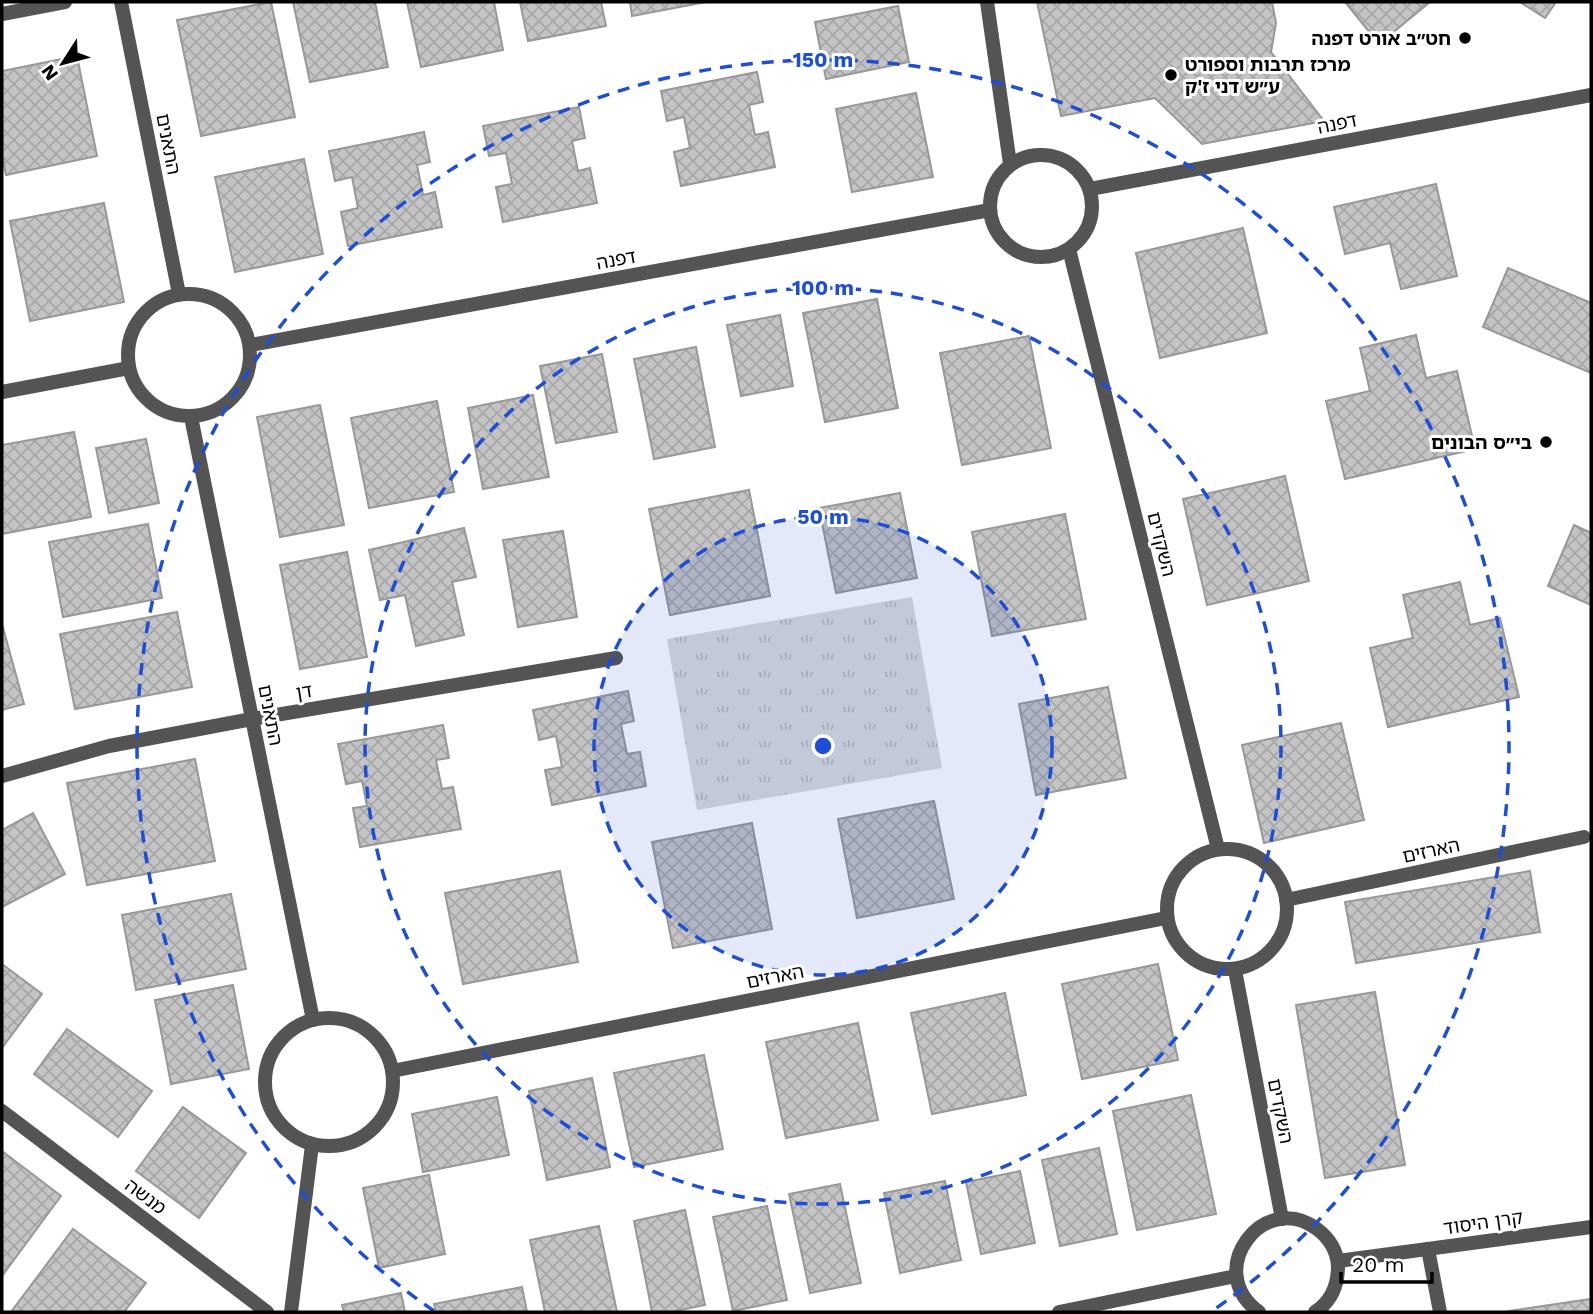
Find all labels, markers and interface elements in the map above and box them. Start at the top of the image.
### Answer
place label: חט״ב אורט דפנה [1311,27,1451,50]
north arrow [28,28,98,98]
marker: חט״ב אורט דפנה [1457,30,1473,46]
text: 150 m [793,47,853,72]
place label: מרכז תרבות וספורט ע״ש דני ז'ק [1185,53,1350,98]
text: N [36,60,63,85]
marker: מרכז תרבות וספורט ע״ש דני ז'ק [1163,67,1179,83]
street label: דפנה [1315,108,1359,139]
street label: התאנים [151,112,186,177]
street label: דפנה [594,245,638,274]
text: 100 m [792,275,854,300]
place label: בי״ס הבונים [1431,431,1532,454]
marker: בי״ס הבונים [1538,434,1554,450]
text: 50 m [797,504,849,529]
street label: השקדים [1142,509,1181,579]
street label: דן [294,679,314,704]
street label: התאנים [253,683,288,748]
centre of rings [811,734,835,758]
street label: הארזים [1400,833,1462,868]
street label: הארזים [744,960,806,993]
street label: השקדים [1263,1076,1298,1146]
street label: מנשה [121,1174,171,1219]
street label: קרן היסוד [1442,1206,1524,1239]
scale bar [1341,1240,1432,1284]
text: 20 m [1352,1252,1404,1277]

